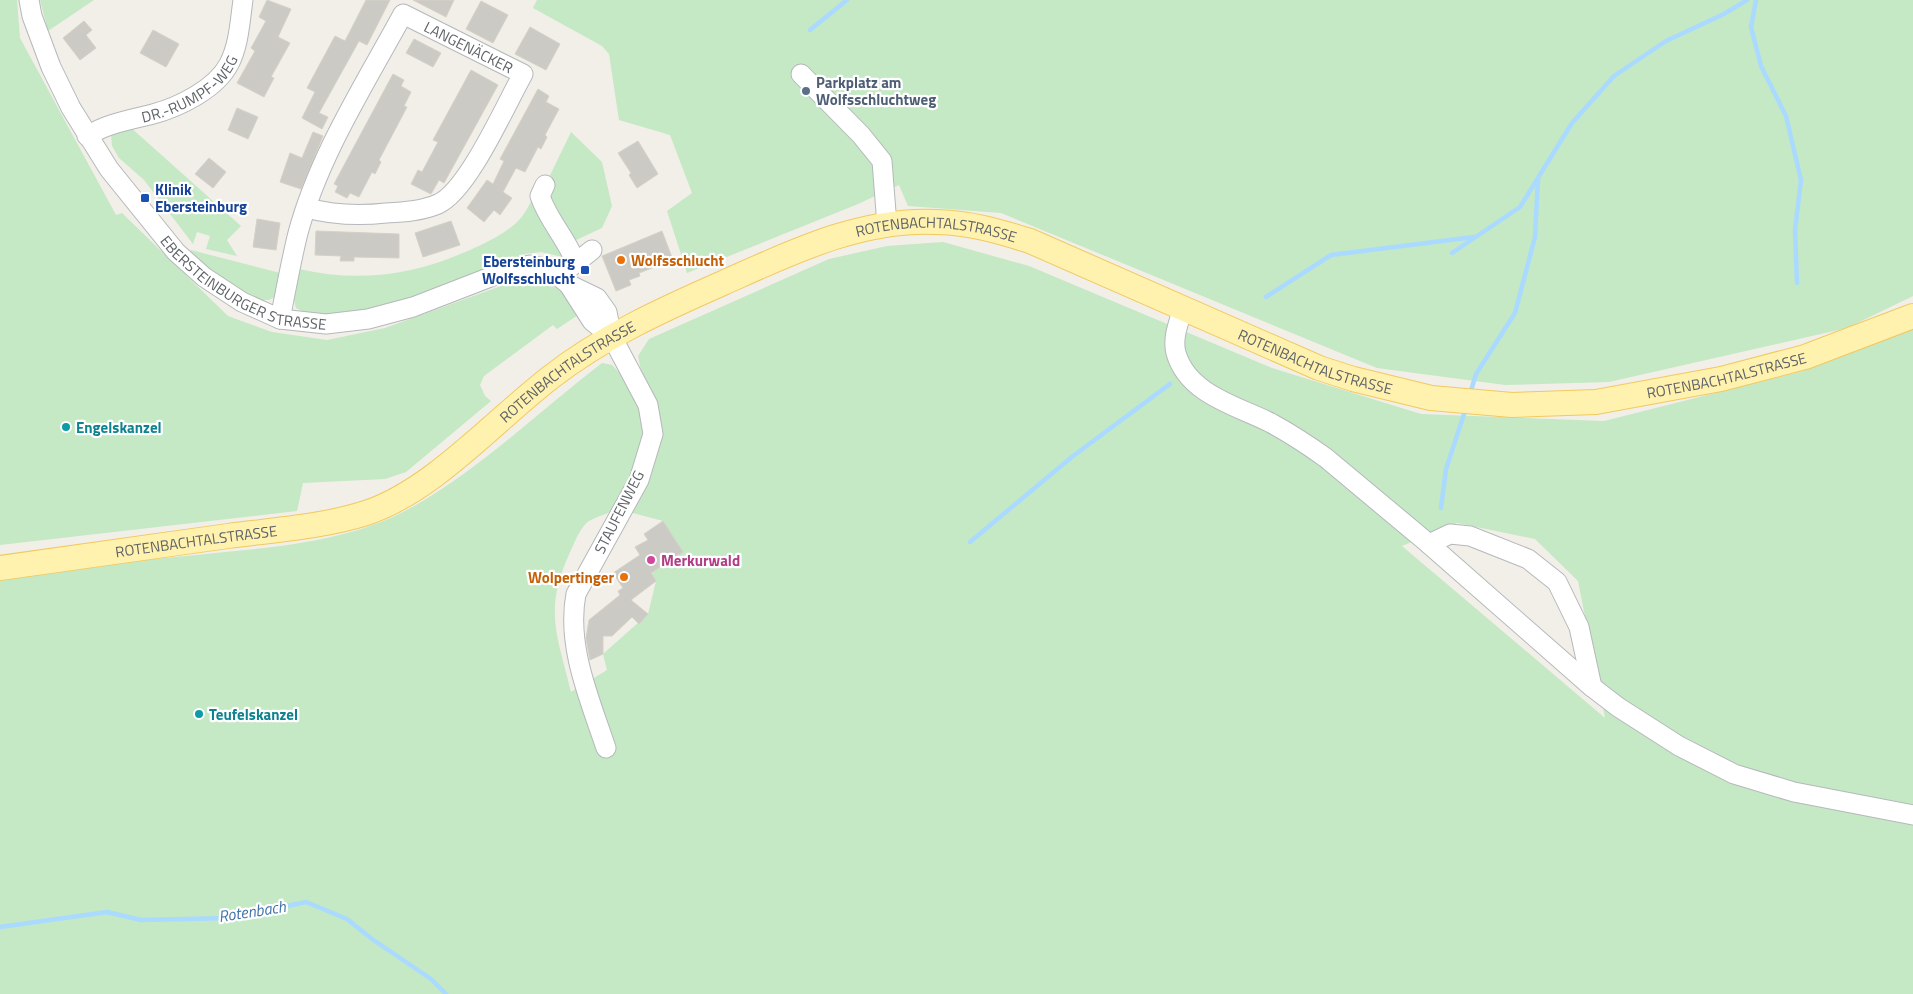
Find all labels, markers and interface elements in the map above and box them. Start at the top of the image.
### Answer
street label: LANGENÄCKER [420,15,517,79]
street label: DR.-RUMPF-WEG [139,51,243,128]
place label: Parkplatz am Wolfsschluchtweg [816,71,936,111]
marker: Parkplatz am Wolfsschluchtweg [800,85,812,97]
place label: Klinik Ebersteinburg [155,178,247,218]
marker: Klinik Ebersteinburg [139,192,151,204]
street label: ROTENBACHTALSTRASSE [853,210,1020,248]
street label: EBERSTEINBURGER STRASSE [155,230,328,335]
place label: Wolfsschlucht [631,249,725,272]
place label: Ebersteinburg Wolfsschlucht [482,250,576,290]
marker: Wolfsschlucht [615,254,627,266]
marker: Ebersteinburg Wolfsschlucht [579,264,591,276]
street label: ROTENBACHTALSTRASSE [494,315,639,428]
street label: ROTENBACHTALSTRASSE [1235,322,1395,400]
street label: ROTENBACHTALSTRASSE [1645,346,1809,404]
place label: Engelskanzel [76,416,162,439]
marker: Engelskanzel [60,421,72,433]
street label: STAUFENWEG [588,466,650,558]
street label: ROTENBACHTALSTRASSE [114,519,278,563]
place label: Merkurwald [661,549,740,572]
marker: Merkurwald [645,554,657,566]
place label: Wolpertinger [528,566,614,589]
marker: Wolpertinger [618,571,630,583]
place label: Teufelskanzel [209,703,298,726]
marker: Teufelskanzel [193,708,205,720]
water label: Rotenbach [217,894,288,928]

